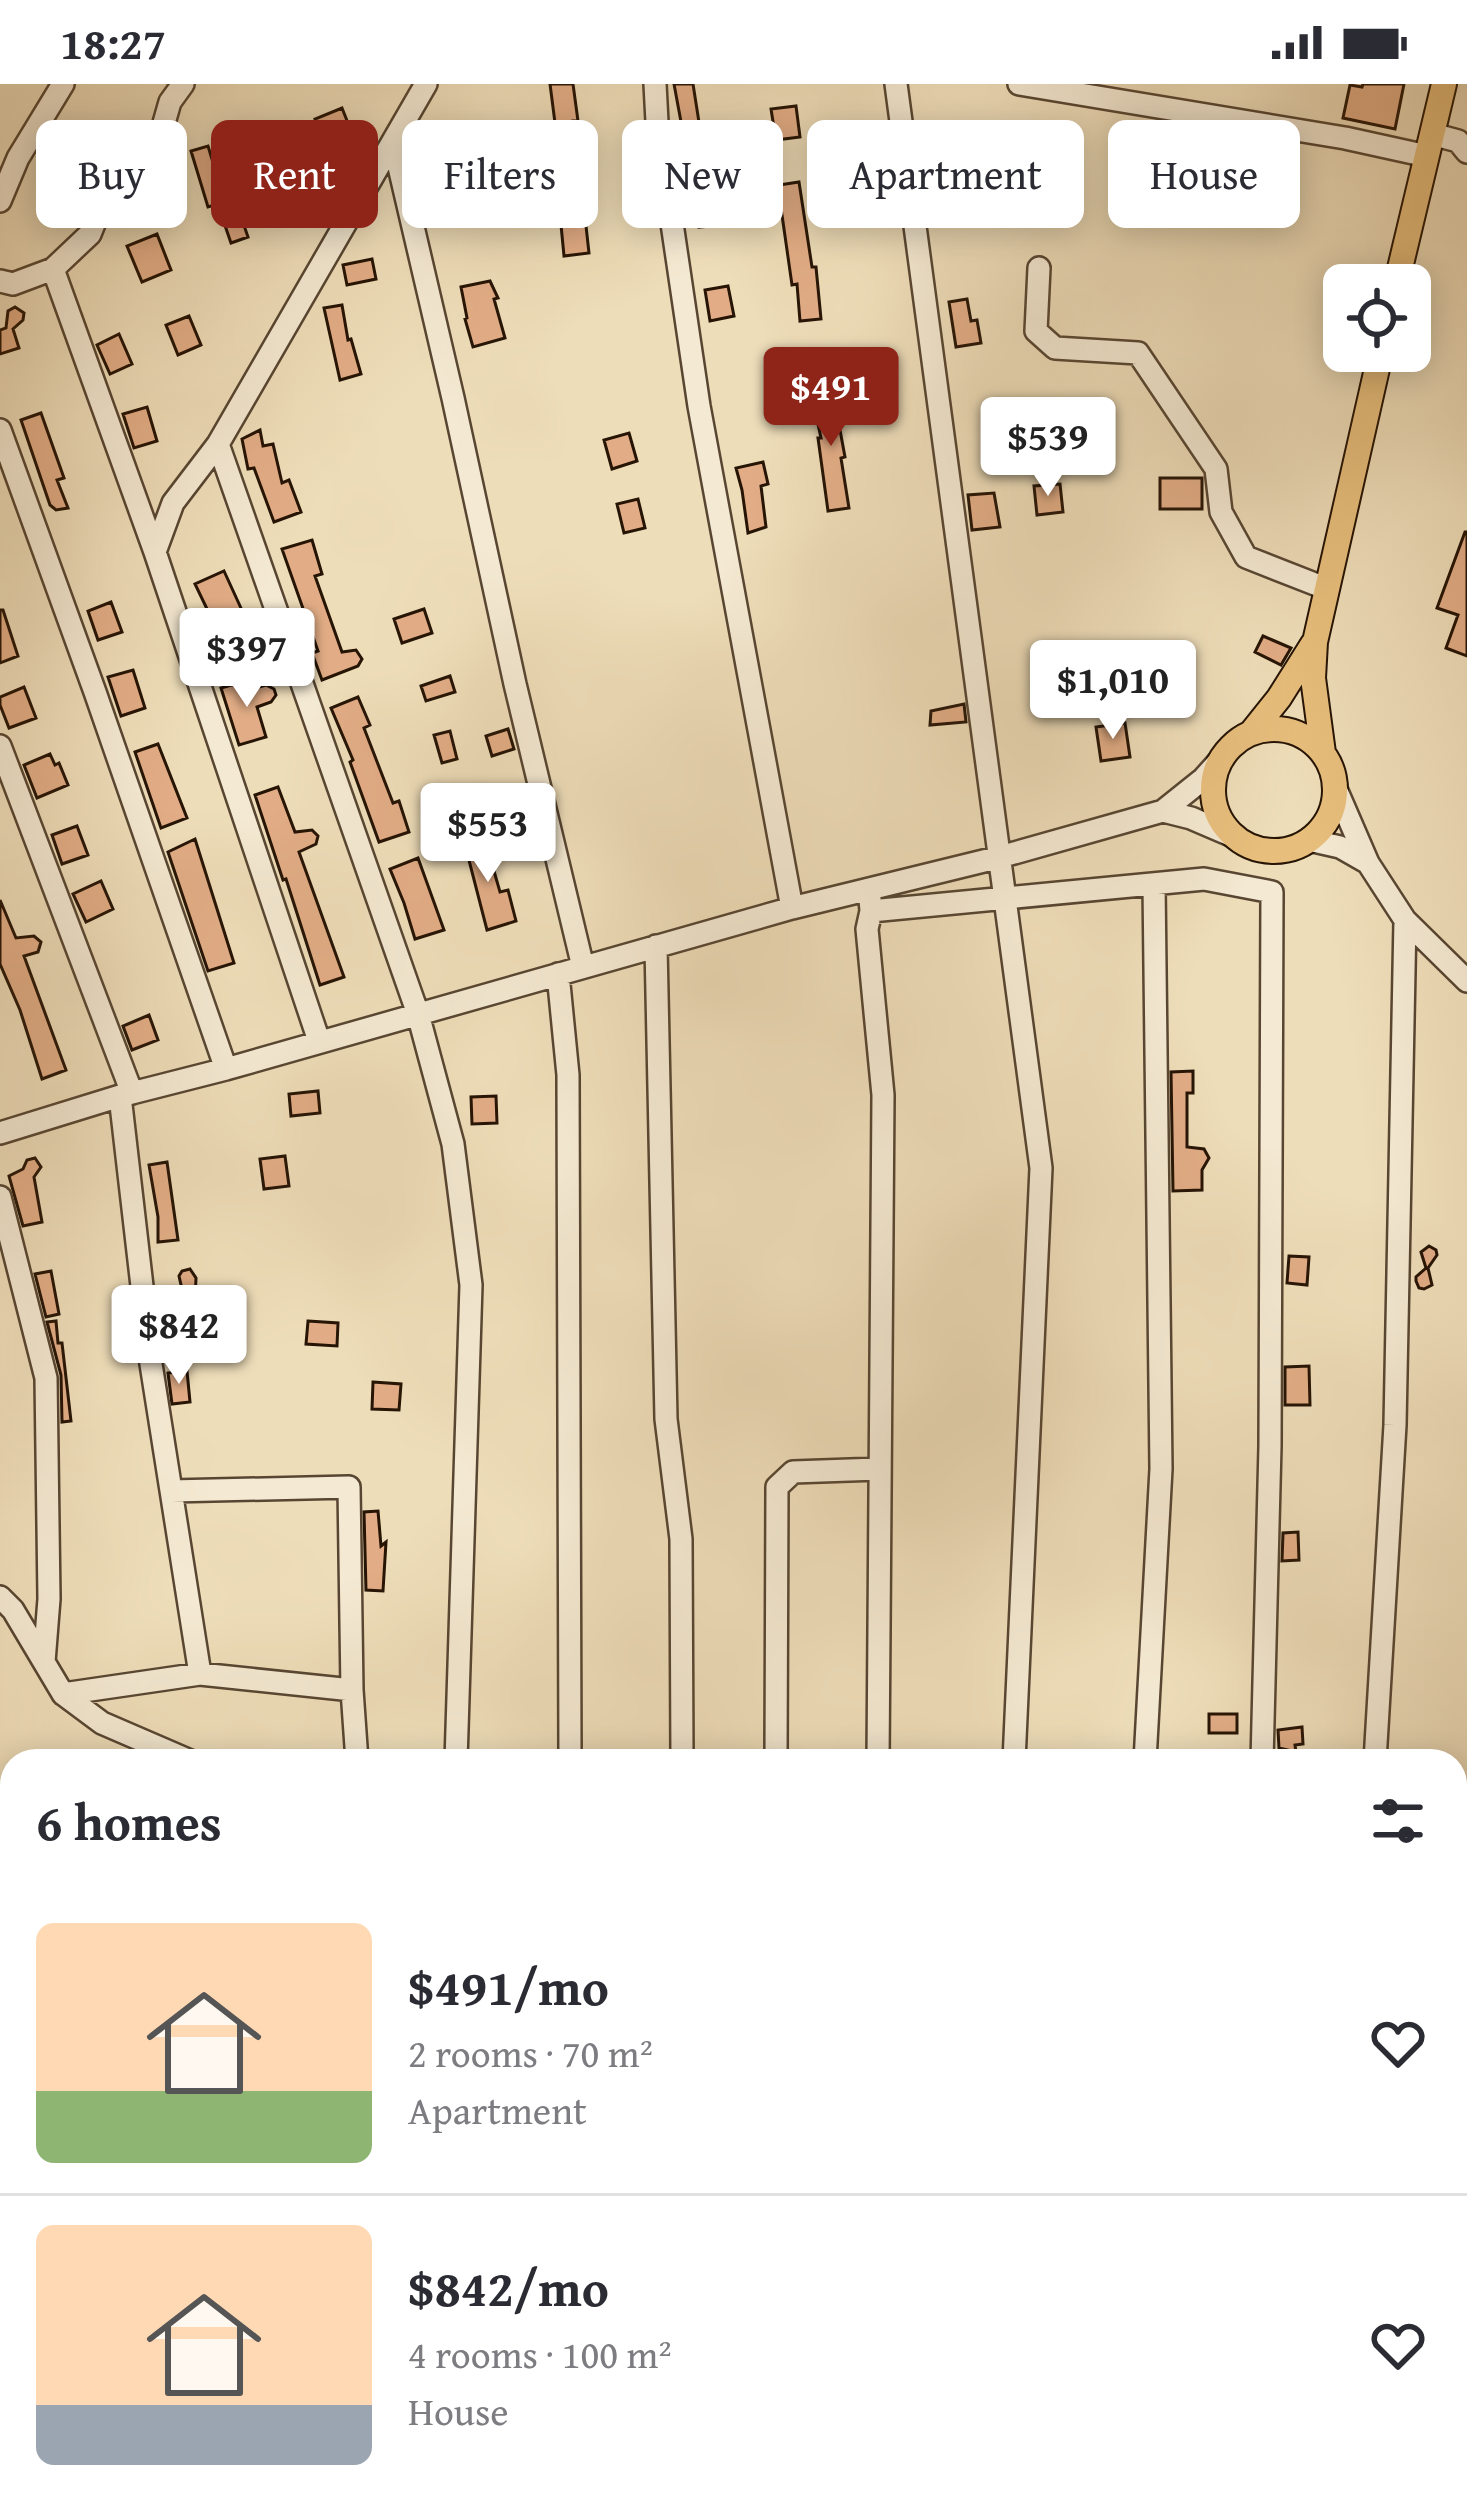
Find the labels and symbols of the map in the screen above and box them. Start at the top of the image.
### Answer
pin: $491 [760,347,902,449]
pin: $539 [977,397,1119,499]
pin: $397 [176,608,318,710]
pin: $1,010 [1015,640,1211,742]
pin: $553 [417,783,559,885]
pin: $842 [108,1285,250,1387]

